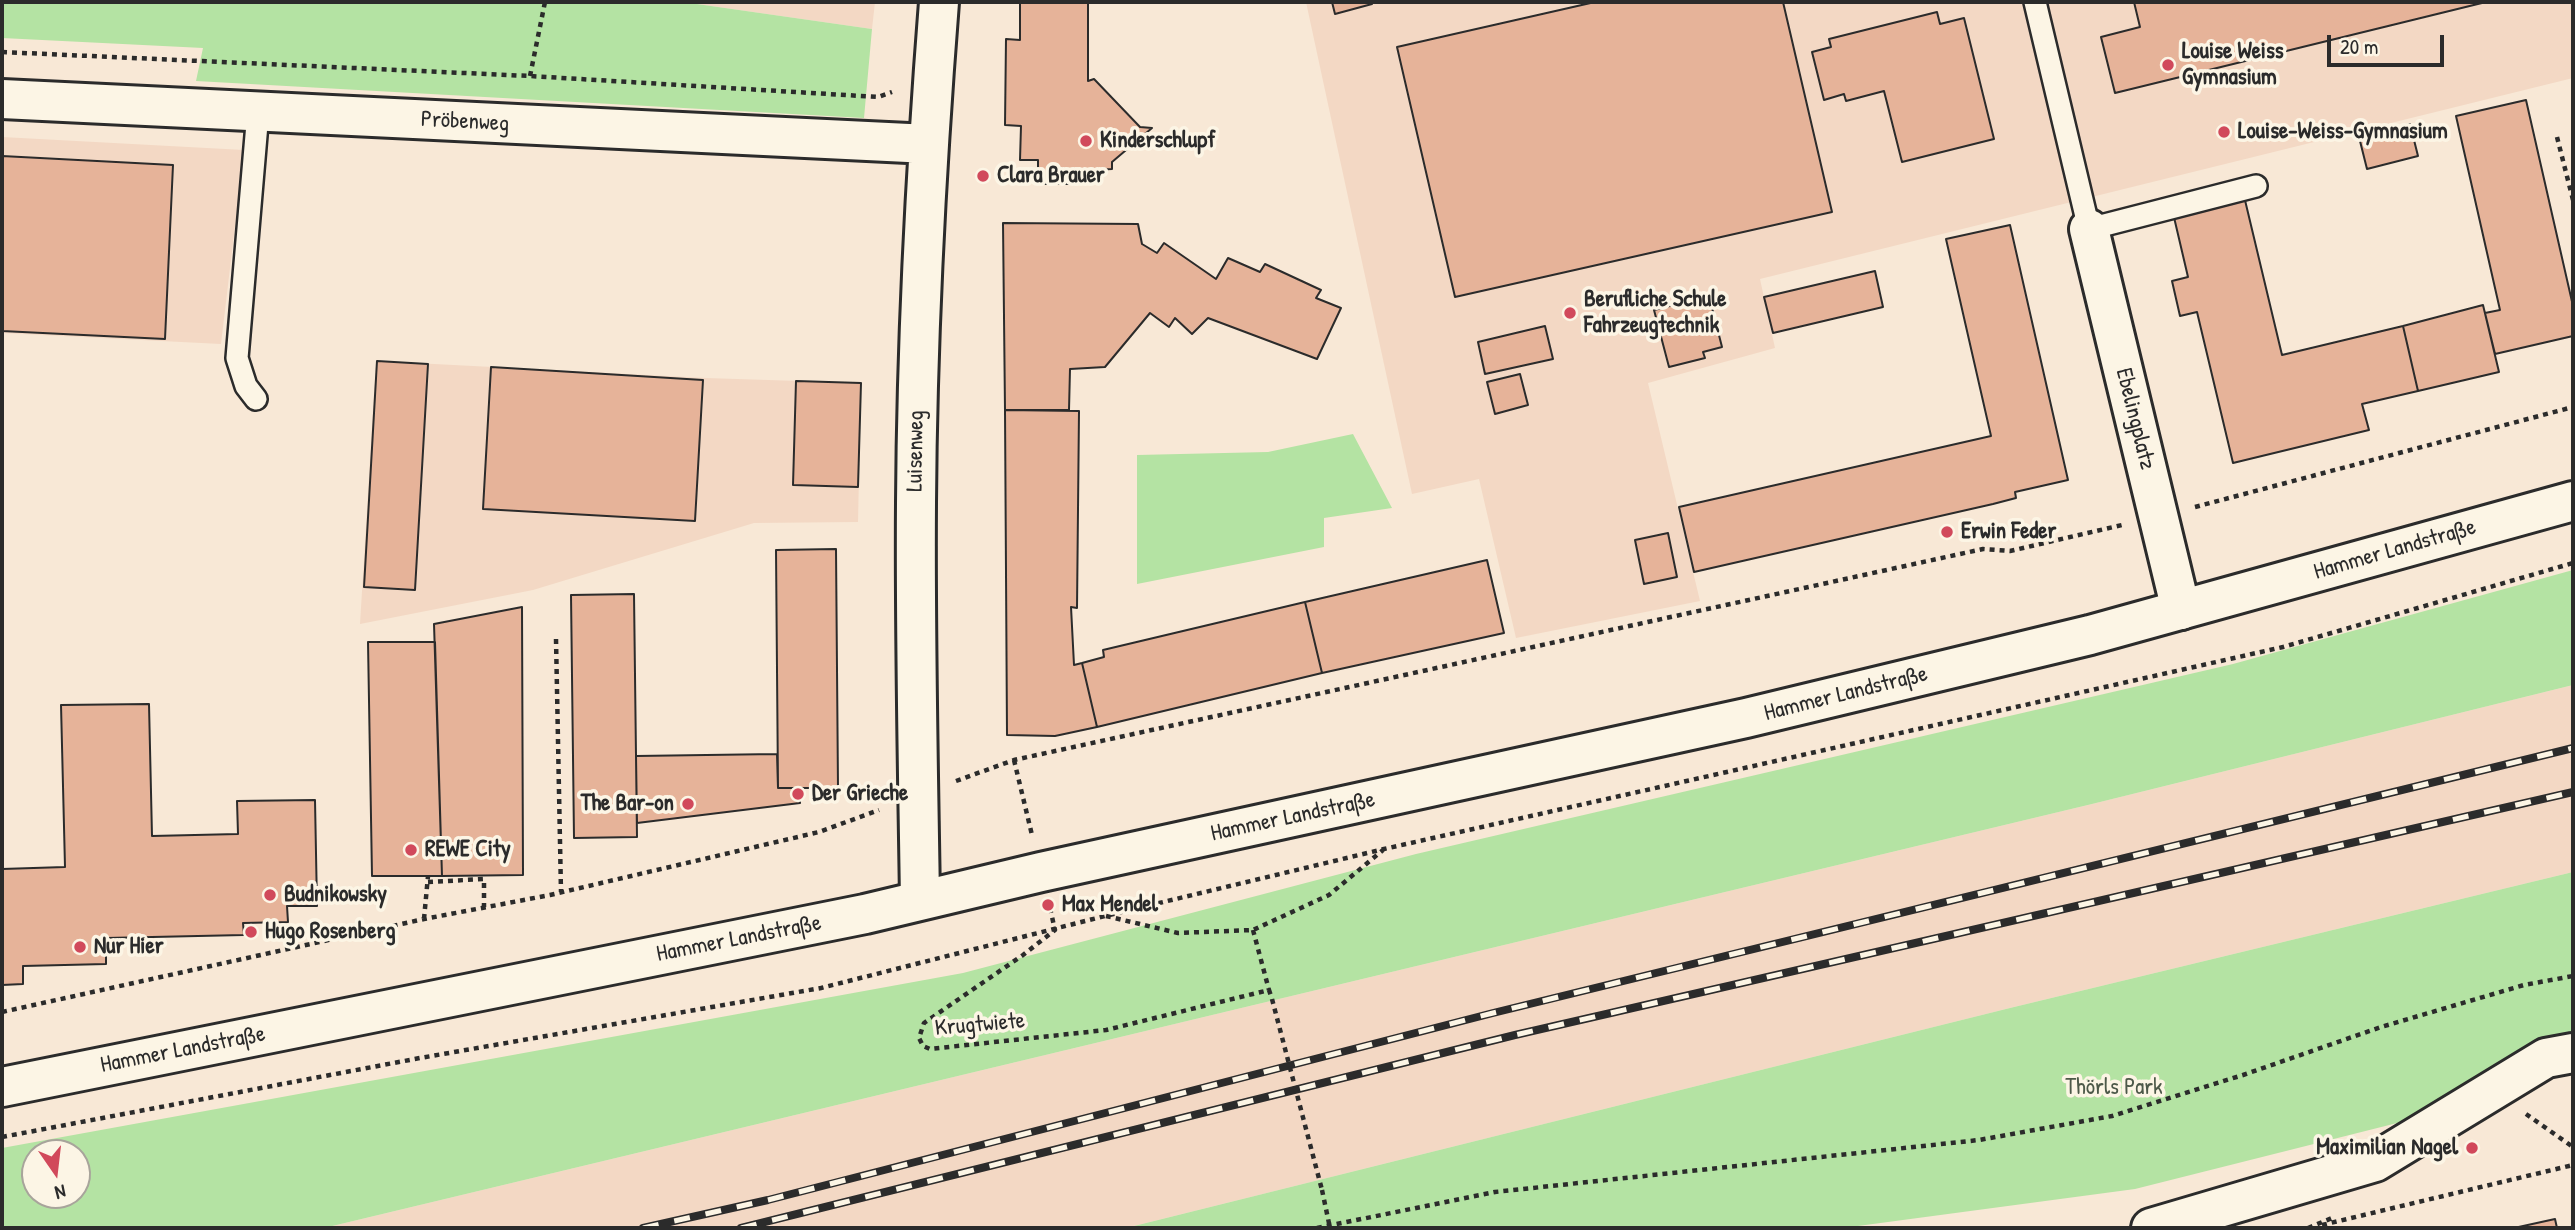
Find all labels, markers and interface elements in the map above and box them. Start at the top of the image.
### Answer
scale bar [2330,21,2447,65]
text: 20 m [2340,32,2378,61]
place label: Louise Weiss Gymnasium [2182,38,2284,92]
marker: Louise Weiss Gymnasium [2160,57,2176,73]
street label: Pröbenweg [420,106,510,138]
place label: Louise-Weiss-Gymnasium [2238,118,2448,146]
marker: Louise-Weiss-Gymnasium [2216,124,2232,140]
place label: Kinderschlupf [1100,127,1215,155]
marker: Kinderschlupf [1078,133,1094,149]
place label: Clara Brauer [997,162,1105,190]
marker: Clara Brauer [975,168,991,184]
place label: Berufliche Schule Fahrzeugtechnik [1584,286,1726,340]
marker: Berufliche Schule Fahrzeugtechnik [1562,305,1578,321]
street label: Ebelingplatz [2109,365,2161,473]
street label: Luisenweg [901,410,931,492]
street label: Hammer Landstraße [2311,514,2479,586]
place label: Erwin Feder [1961,518,2056,546]
marker: Erwin Feder [1939,524,1955,540]
street label: Hammer Landstraße [1762,660,1930,728]
place label: Der Grieche [812,780,908,808]
marker: Der Grieche [790,786,806,802]
street label: Hammer Landstraße [1208,786,1378,848]
place label: The Bar-on [581,790,674,818]
marker: The Bar-on [680,796,696,812]
place label: REWE City [425,836,511,864]
marker: REWE City [403,842,419,858]
place label: Budnikowsky [284,881,387,909]
marker: Budnikowsky [262,887,278,903]
place label: Max Mendel [1062,891,1158,919]
marker: Max Mendel [1040,897,1056,913]
street label: Hammer Landstraße [654,909,824,969]
place label: Hugo Rosenberg [265,918,396,946]
marker: Hugo Rosenberg [243,924,259,940]
place label: Nur Hier [94,933,164,961]
marker: Nur Hier [72,939,88,955]
street label: Krugtwiete [934,1007,1026,1043]
street label: Hammer Landstraße [98,1020,268,1080]
park label: Thörls Park [2065,1074,2163,1102]
place label: Maximilian Nagel [2316,1134,2458,1162]
north arrow [21,1139,91,1209]
marker: Maximilian Nagel [2464,1140,2480,1156]
text: N [53,1179,69,1206]

